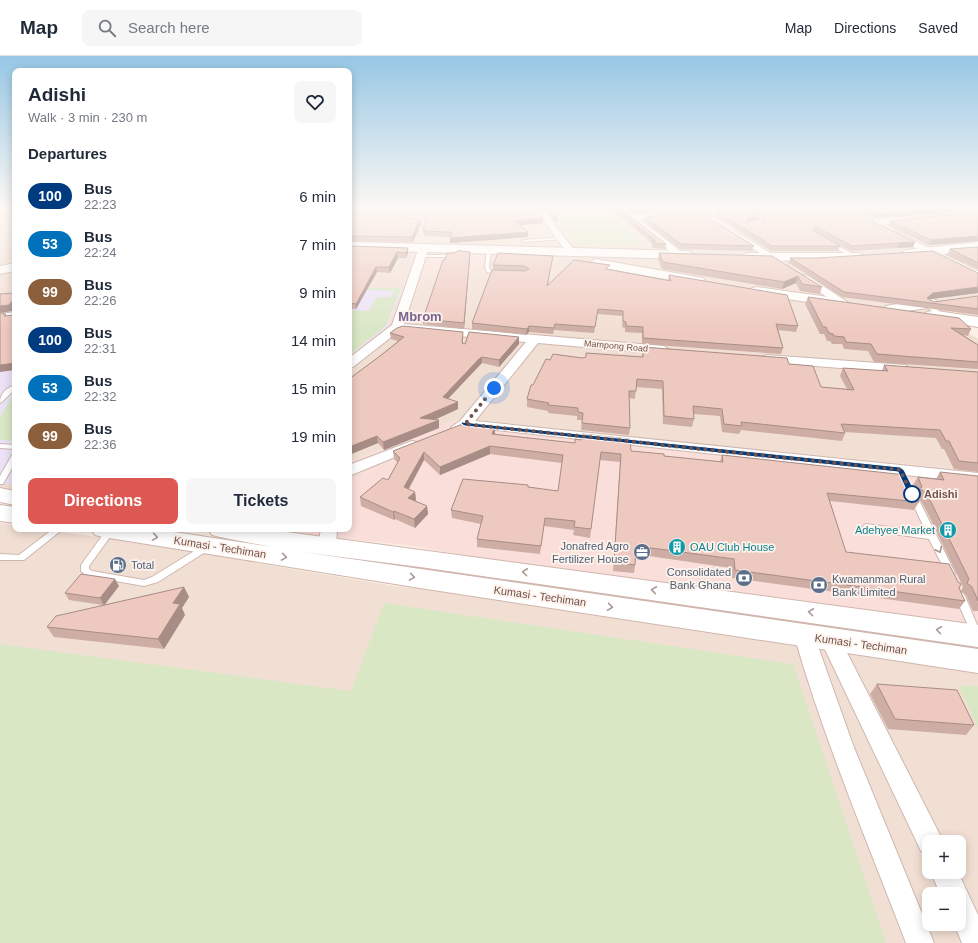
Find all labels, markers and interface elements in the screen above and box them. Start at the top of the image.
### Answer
search box [82,10,362,46]
text: Map [20,17,58,38]
icon: search [96,17,118,39]
text: Search here [128,19,210,36]
text: Map [785,20,812,36]
text: Directions [834,20,896,36]
text: Saved [918,20,958,36]
button: heart [294,81,336,123]
text: Adishi [28,84,86,105]
text: Walk · 3 min · 230 m [28,110,147,125]
text: Departures [28,145,107,162]
text: Bus [84,180,112,197]
text: 100 [38,188,62,204]
text: 6 min [299,188,336,205]
text: 22:23 [84,197,117,212]
text: Bus [84,228,112,245]
text: 53 [42,236,58,252]
text: 7 min [299,236,336,253]
text: 22:24 [84,245,117,260]
text: Bus [84,276,112,293]
text: 99 [42,284,58,300]
text: 9 min [299,284,336,301]
text: 22:26 [84,293,117,308]
district label: Mbrom [398,309,442,324]
text: Bus [84,324,112,341]
text: 100 [38,332,62,348]
text: 14 min [291,332,336,349]
street label: Mampong Road [584,338,648,354]
text: 22:31 [84,341,117,356]
text: Bus [84,372,112,389]
your location [484,378,504,398]
text: 53 [42,380,58,396]
text: 15 min [291,380,336,397]
text: 22:32 [84,389,117,404]
text: Bus [84,420,112,437]
text: 99 [42,428,58,444]
text: 19 min [291,428,336,445]
text: 22:36 [84,437,117,452]
button: Directions [28,478,178,524]
button: Tickets [186,478,336,524]
marker: Adishi [903,485,921,503]
place label: Adishi [924,488,958,500]
building icon: Adehyee Market [938,520,958,540]
place label: Adehyee Market [855,524,935,536]
one-way arrow [152,532,158,541]
street label: Kumasi - Techiman [173,534,267,560]
building icon: OAU Club House [667,537,687,557]
place label: Jonafred Agro Fertilizer House [552,540,629,565]
place label: OAU Club House [690,541,774,553]
office icon: Jonafred Agro Fertilizer House [632,542,652,562]
one-way arrow [934,545,941,553]
one-way arrow [281,552,287,561]
fuel station icon: Total [108,555,128,575]
place label: Total [131,559,154,571]
place label: Consolidated Bank Ghana [667,566,732,591]
one-way arrow [522,568,529,577]
bank icon: Consolidated Bank Ghana [734,568,754,588]
one-way arrow [409,572,415,581]
place label: Kwamanman Rural Bank Limited [832,573,926,598]
bank icon: Kwamanman Rural Bank Limited [809,575,829,595]
street label: Kumasi - Techiman [493,584,587,608]
one-way arrow [651,586,657,595]
one-way arrow [607,602,613,611]
one-way arrow [808,608,814,617]
one-way arrow [936,626,942,635]
street label: Kumasi - Techiman [814,632,908,656]
map controls [922,835,966,931]
button: + [922,835,966,879]
button: − [922,887,966,931]

